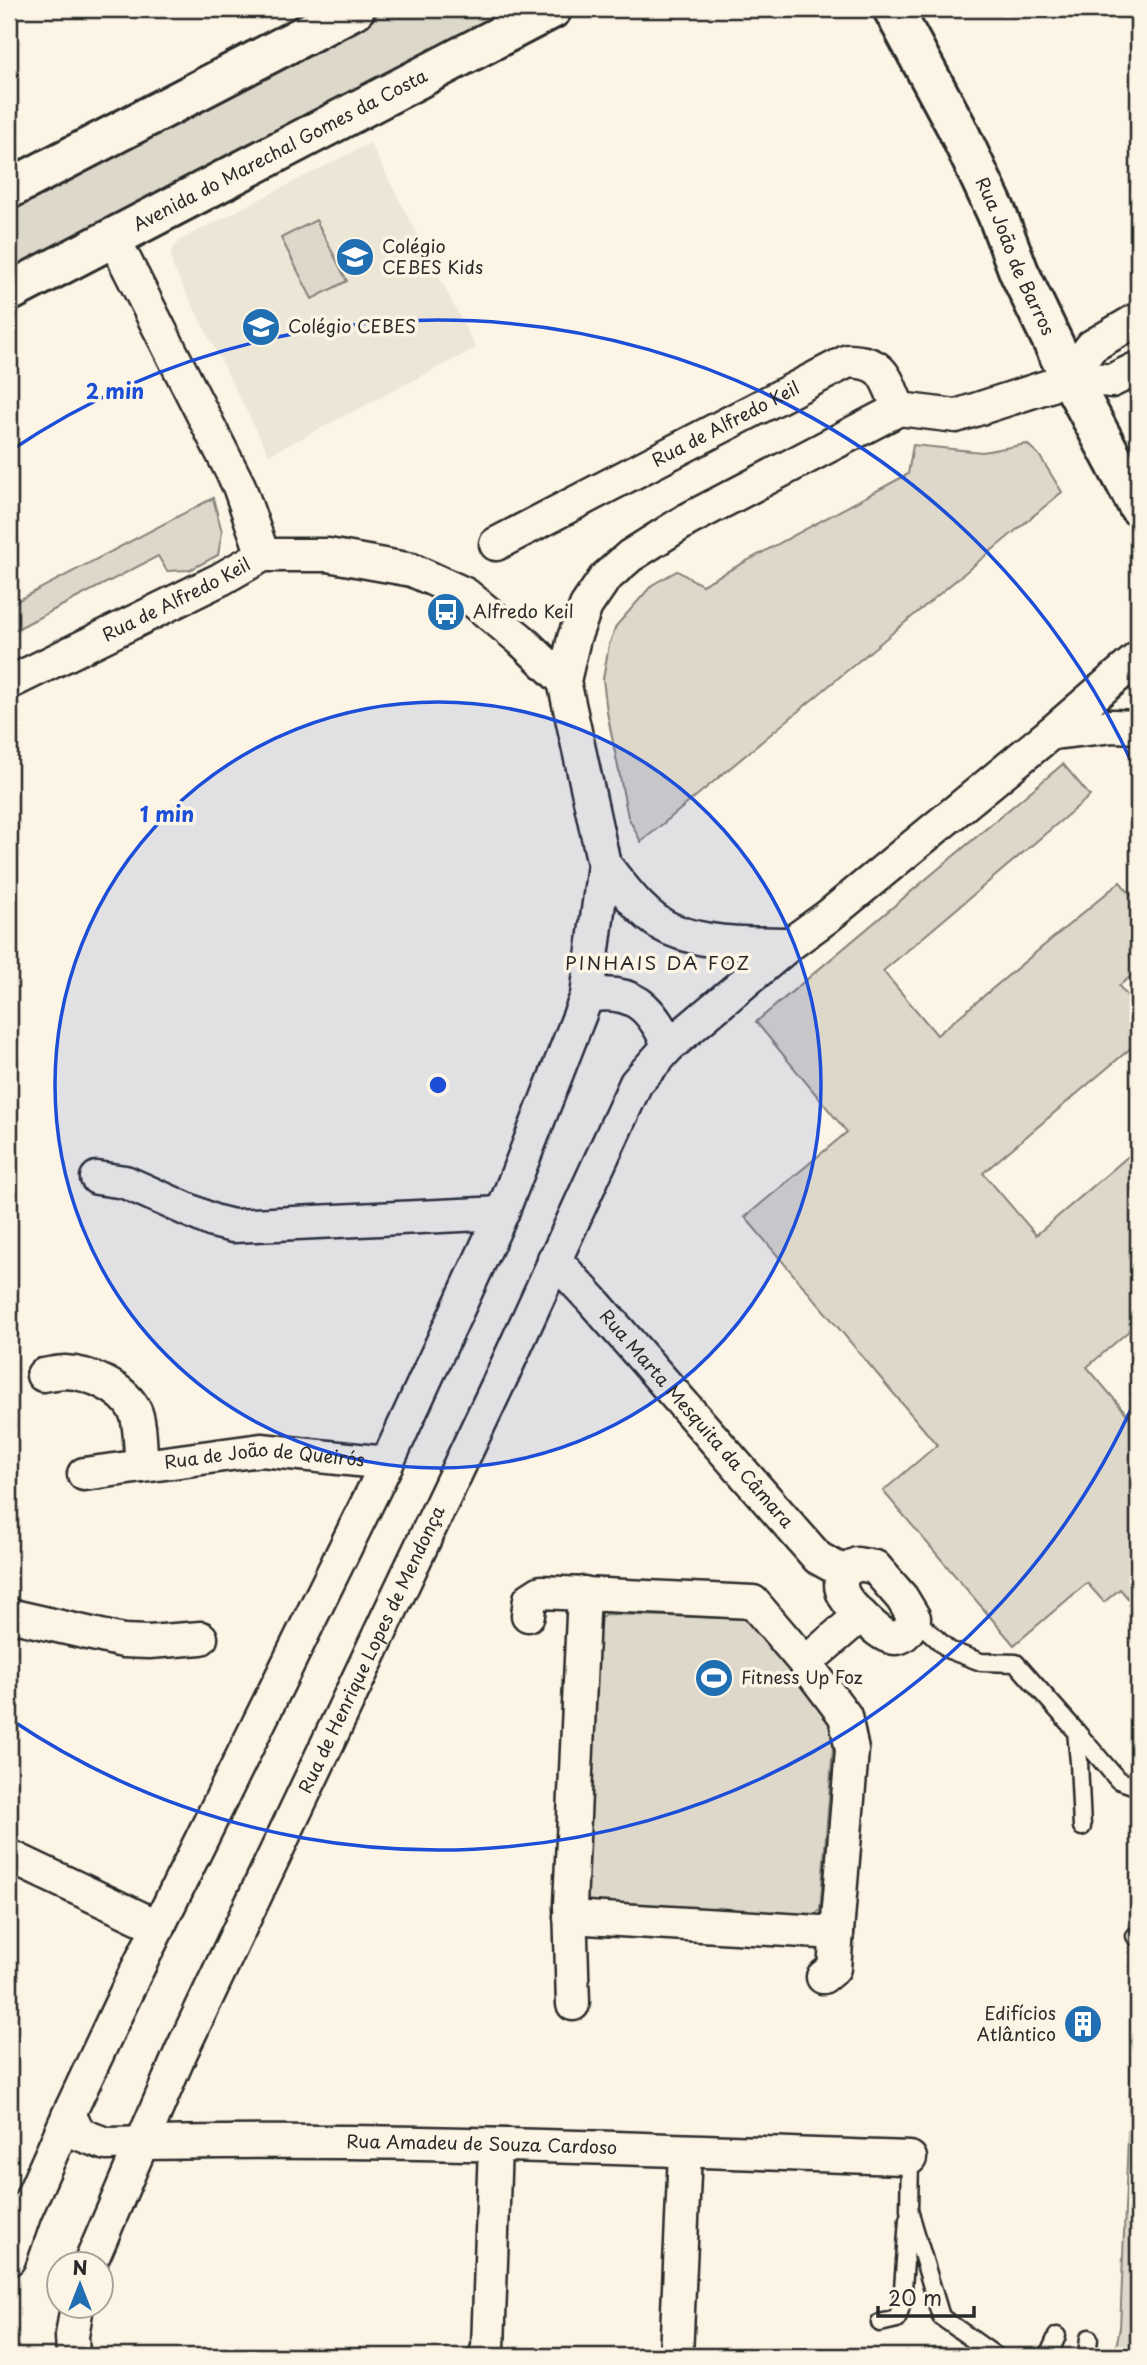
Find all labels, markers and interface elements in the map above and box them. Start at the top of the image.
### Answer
street label: Avenida do Marechal Gomes da Costa [128,61,432,237]
street label: Rua João de Barros [970,172,1063,340]
place label: Colégio CEBES Kids [382,232,483,280]
school or university icon: Colégio CEBES Kids [334,236,376,278]
school or university icon: Colégio CEBES [240,306,282,348]
place label: Colégio CEBES [288,312,416,339]
text: 2 min [86,374,144,406]
street label: Rua de Alfredo Keil [647,374,804,473]
street label: Rua de Alfredo Keil [97,550,255,647]
bus stop icon: Alfredo Keil [425,591,467,633]
place label: Alfredo Keil [473,597,574,624]
text: 1 min [140,797,194,829]
district label: PINHAIS DA FOZ [565,948,751,976]
centre of rings [426,1073,450,1097]
street label: Rua Marta Mesquita da Câmara [594,1303,801,1533]
street label: Rua de João de Queirós [162,1435,366,1475]
street label: Rua de Henrique Lopes de Mendonça [291,1500,451,1797]
sports icon: Fitness Up Foz [693,1657,735,1699]
place label: Fitness Up Foz [741,1663,863,1690]
place label: Edifícios Atlântico [977,1999,1056,2047]
building icon: Edifícios Atlântico [1062,2003,1104,2045]
street label: Rua Amadeu de Souza Cardoso [346,2127,618,2160]
north arrow [46,2250,116,2320]
text: N [72,2253,88,2281]
scale bar [878,2274,974,2318]
text: 20 m [888,2281,942,2313]

